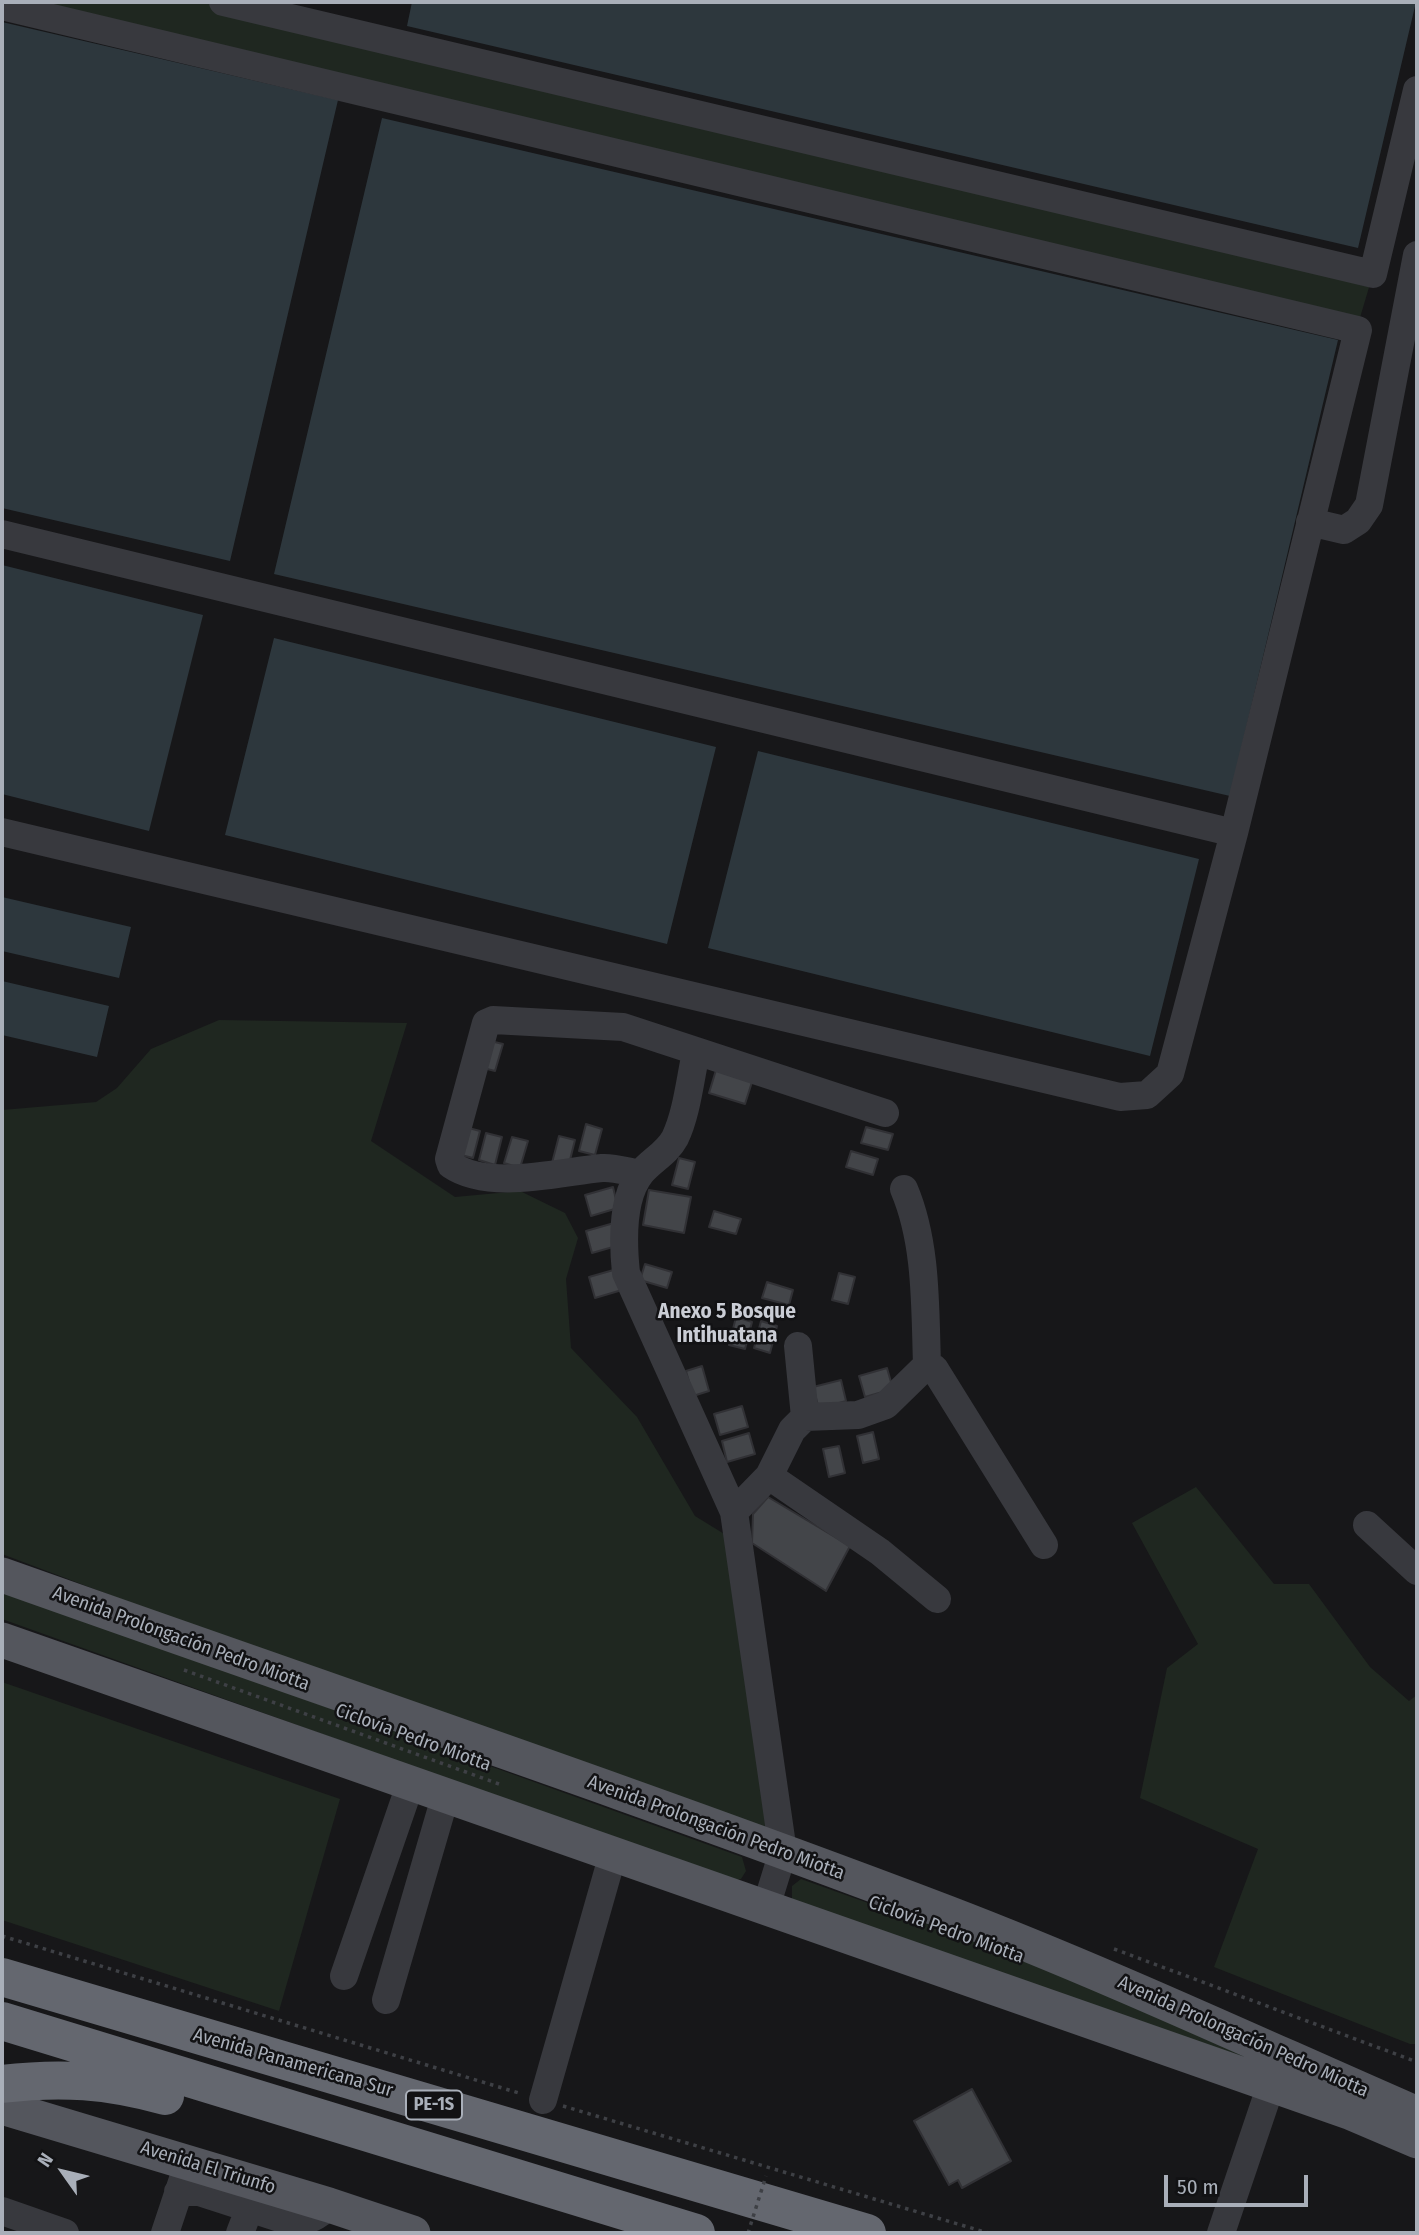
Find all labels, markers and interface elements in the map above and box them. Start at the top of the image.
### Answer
district label: Anexo 5 Bosque Intihuatana [658,1299,796,1349]
street label: Avenida Prolongación Pedro Miotta [49,1582,313,1696]
street label: Ciclovía Pedro Miotta [332,1699,494,1777]
street label: Avenida Prolongación Pedro Miotta [584,1771,848,1885]
street label: Ciclovía Pedro Miotta [865,1891,1027,1969]
street label: Avenida Prolongación Pedro Miotta [1114,1971,1372,2103]
street label: Avenida Panamericana Sur [191,2024,395,2102]
road number: PE-1S [406,2090,462,2120]
north arrow [28,2137,98,2207]
street label: Avenida El Triunfo [138,2137,278,2199]
text: N [32,2149,58,2171]
scale bar [1167,2162,1310,2206]
text: 50 m [1177,2174,1219,2200]

